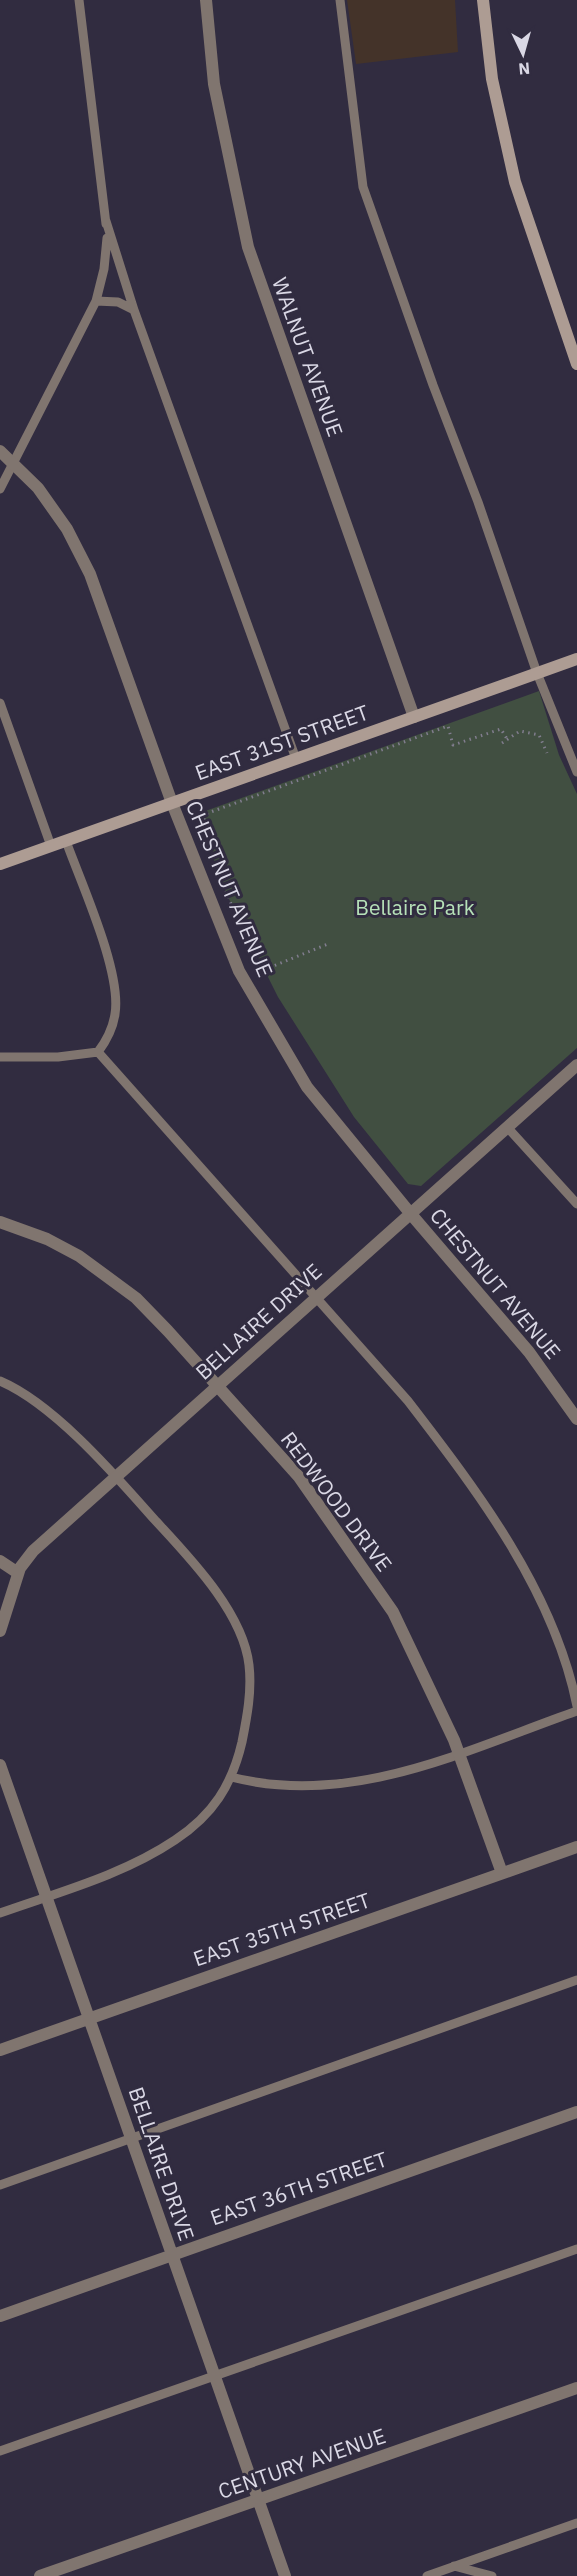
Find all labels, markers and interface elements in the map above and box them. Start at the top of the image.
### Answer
north arrow [493,24,553,84]
text: N [518,58,531,79]
street label: WALNUT AVENUE [266,273,350,440]
street label: EAST 31ST STREET [191,698,372,786]
street label: CHESTNUT AVENUE [180,796,280,981]
park label: Bellaire Park [355,893,475,921]
street label: CHESTNUT AVENUE [424,1202,567,1365]
street label: BELLAIRE DRIVE [189,1257,327,1385]
street label: REDWOOD DRIVE [275,1426,399,1577]
street label: EAST 35TH STREET [189,1886,374,1972]
street label: BELLAIRE DRIVE [123,2083,201,2244]
street label: EAST 36TH STREET [206,2145,391,2231]
street label: CENTURY AVENUE [214,2421,389,2505]

